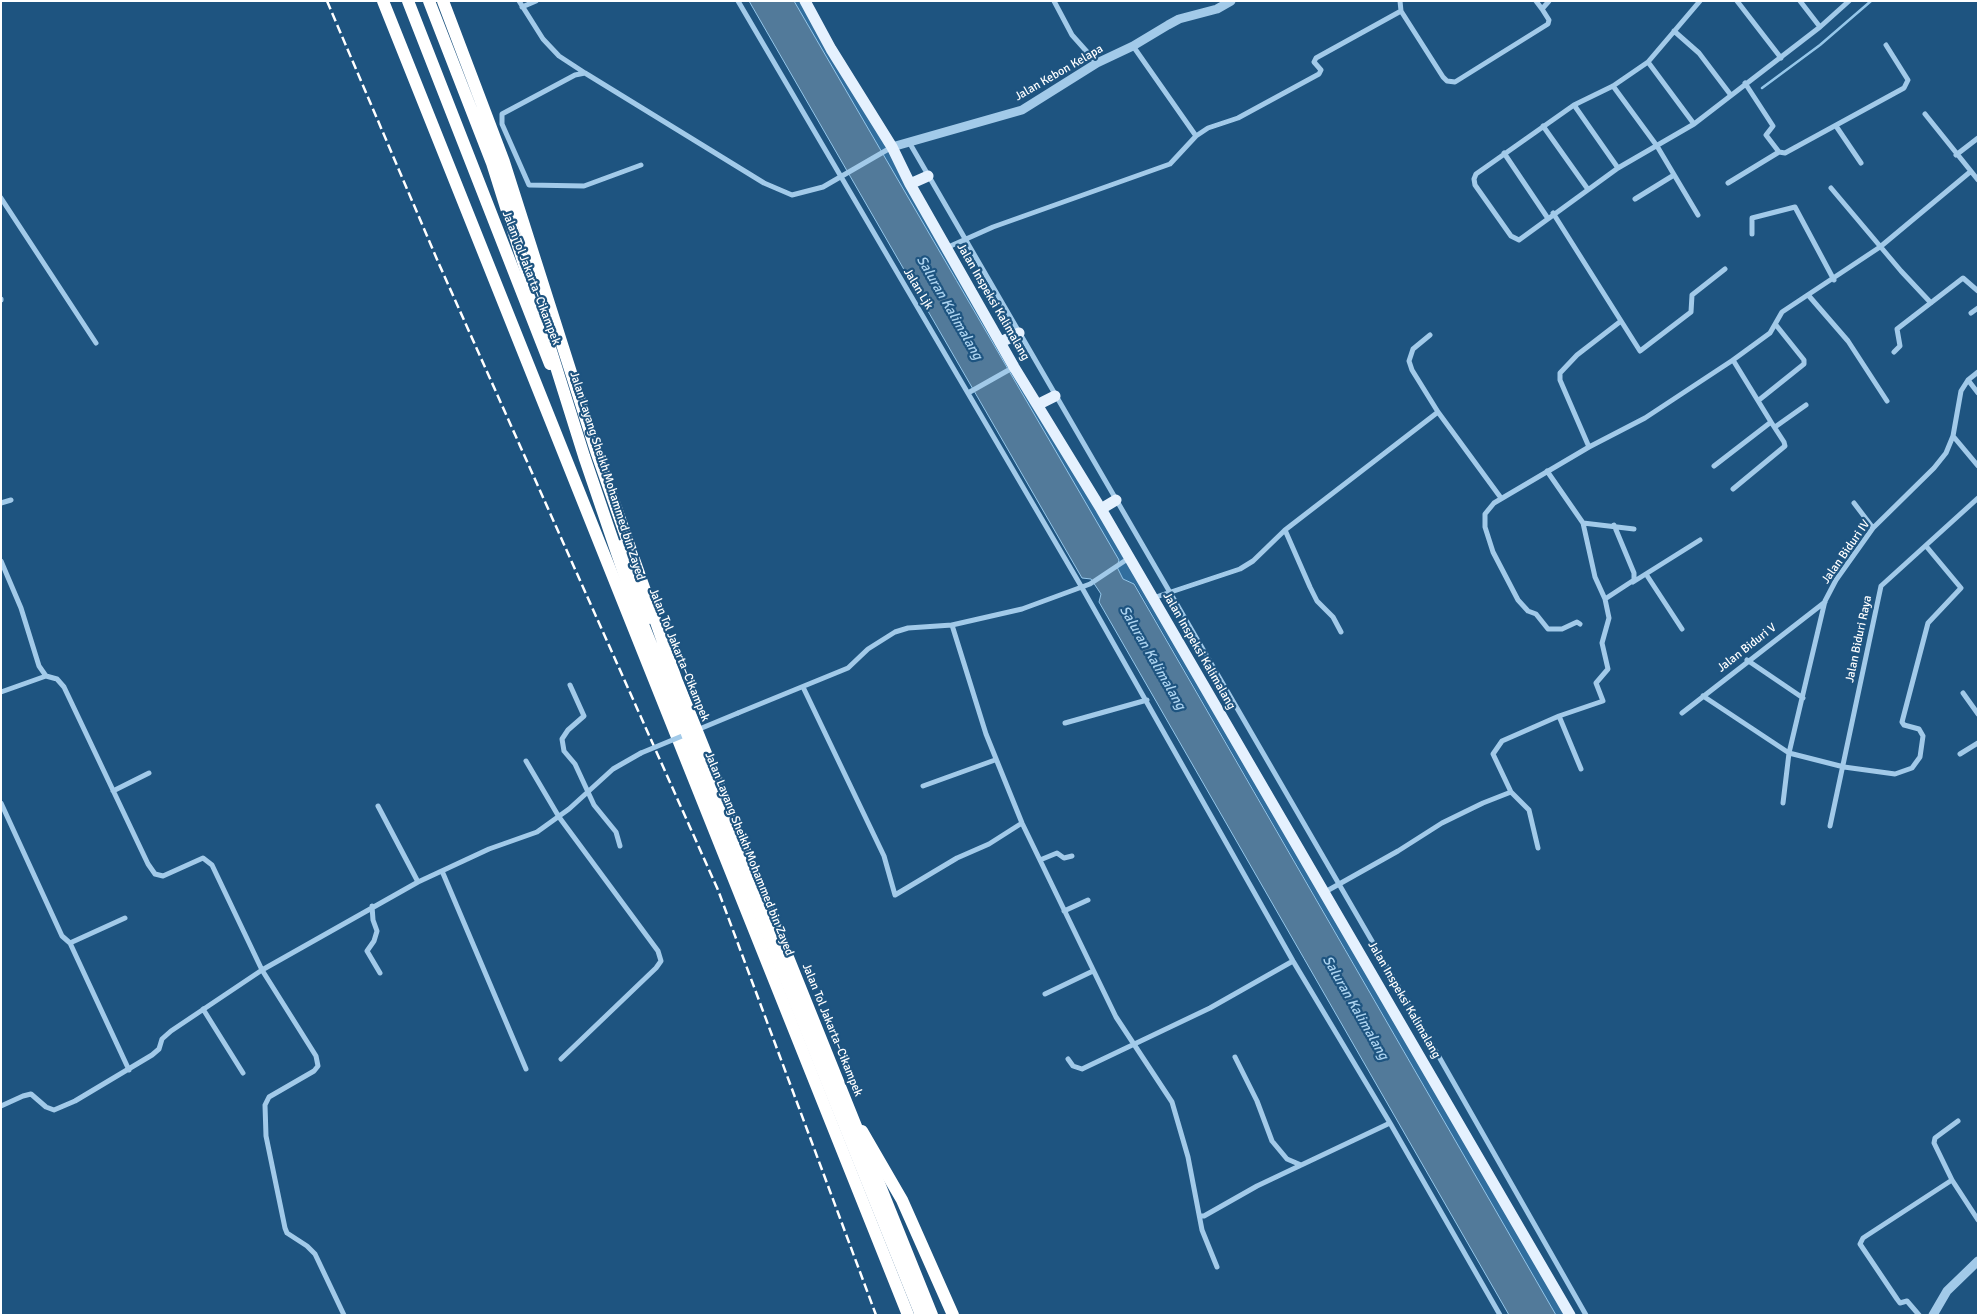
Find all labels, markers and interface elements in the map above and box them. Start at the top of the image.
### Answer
street label: Jalan Kebon Kelapa [1012,42,1106,104]
street label: Jalan Tol Jakarta–Cikampek [499,209,563,347]
street label: Jalan Inspeksi Kalimalang [954,241,1032,363]
water label: Saluran Kalimalang [912,253,986,363]
street label: Jalan Ljk [900,266,936,312]
street label: Jalan Layang Sheikh Mohammed bin Zayed [566,370,648,582]
street label: Jalan Biduri IV [1819,517,1873,587]
street label: Jalan Tol Jakarta–Cikampek [646,586,712,724]
street label: Jalan Inspeksi Kalimalang [1160,590,1238,712]
street label: Jalan Biduri Raya [1843,594,1875,684]
water label: Saluran Kalimalang [1115,603,1189,713]
street label: Jalan Biduri V [1715,621,1779,675]
street label: Jalan Layang Sheikh Mohammed bin Zayed [701,750,797,958]
street label: Jalan Inspeksi Kalimalang [1365,939,1443,1061]
water label: Saluran Kalimalang [1318,953,1392,1063]
street label: Jalan Tol Jakarta–Cikampek [799,961,865,1099]

